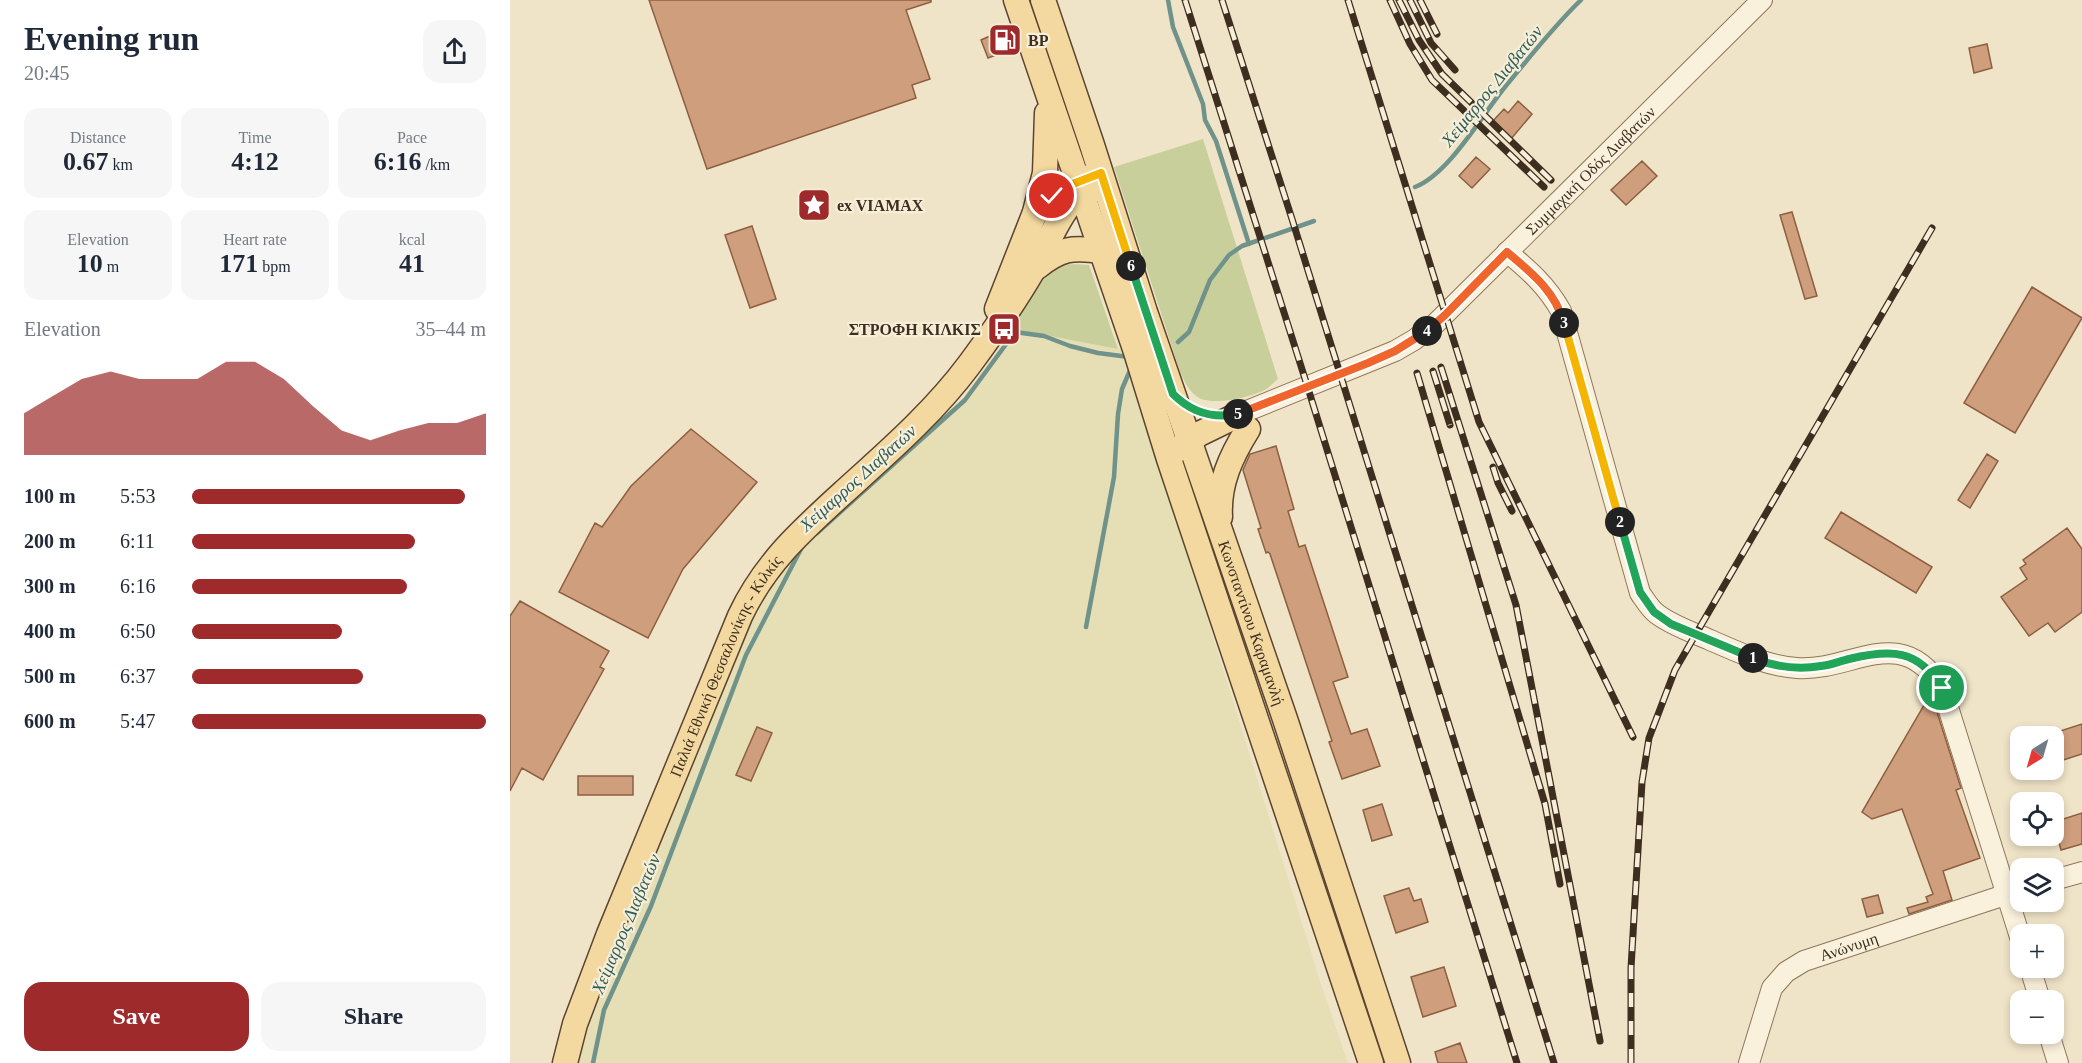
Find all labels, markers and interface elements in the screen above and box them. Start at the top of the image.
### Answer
button: share [423,20,486,83]
text: Evening run [24,21,199,57]
fuel station icon: BP [987,22,1023,58]
water label: Χείμαρρος Διαβατών [1436,22,1547,151]
place label: BP [1028,32,1049,49]
text: 20:45 [24,62,70,84]
street label: Συμμαχική Οδός Διαβατών [1522,103,1658,238]
text: Distance [70,129,126,146]
text: Time [238,129,272,146]
text: Pace [397,129,427,146]
text: 0.67 [63,147,109,176]
text: 4:12 [231,147,279,176]
text: 6:16 [374,147,421,176]
text: km [109,156,133,173]
text: /km [421,156,450,173]
pin [1026,170,1077,221]
icon: check [1035,179,1068,212]
place icon: ex VIAMAX [796,187,832,223]
place label: ex VIAMAX [837,197,924,214]
text: Elevation [67,231,129,248]
text: Heart rate [223,231,287,248]
text: kcal [399,231,425,248]
text: 10 [77,249,103,278]
text: 171 [219,249,258,278]
text: 41 [399,249,425,278]
pin: 6 [1116,251,1146,281]
text: 6 [1127,257,1135,274]
text: m [103,258,119,275]
text: bpm [258,258,291,275]
pin: 3 [1549,308,1579,338]
bus stop icon: ΣΤΡΟΦΗ ΚΙΛΚΙΣ [986,311,1022,347]
text: 3 [1560,314,1568,331]
pin: 4 [1412,316,1442,346]
text: Elevation [24,318,101,340]
text: 35–44 m [415,318,486,340]
place label: ΣΤΡΟΦΗ ΚΙΛΚΙΣ [849,321,981,338]
text: 4 [1423,322,1431,339]
pin: 5 [1223,399,1253,429]
text: 5 [1234,405,1242,422]
water label: Χείμαρρος Διαβατών [795,420,920,536]
text: 100 m [24,485,76,507]
text: 5:53 [120,485,156,507]
pin: 2 [1605,507,1635,537]
text: 2 [1616,513,1624,530]
text: 200 m [24,530,76,552]
text: 6:11 [120,530,155,552]
street label: Κωνσταντίνου Καραμανλή [1216,538,1288,708]
street label: Παλιά Εθνική Θεσσαλονίκης - Κιλκίς [666,551,785,779]
text: 300 m [24,575,76,597]
text: 6:16 [120,575,156,597]
text: 400 m [24,620,76,642]
text: 6:50 [120,620,156,642]
pin: 1 [1738,643,1768,673]
text: 1 [1749,649,1757,666]
pin [1916,662,1967,713]
text: 500 m [24,665,76,687]
text: 6:37 [120,665,156,687]
icon: arrive [1925,671,1958,704]
text: 600 m [24,710,76,732]
text: 5:47 [120,710,156,732]
north arrow [2010,726,2064,780]
map controls [2010,726,2064,1044]
button: locate [2010,792,2064,846]
water label: Χείμαρρος Διαβατών [587,851,664,998]
button: layers [2010,858,2064,912]
button: + [2010,924,2064,978]
street label: Ανώνυμη [1818,929,1880,964]
button: Save [24,982,249,1051]
button: Share [261,982,486,1051]
button: − [2010,990,2064,1044]

